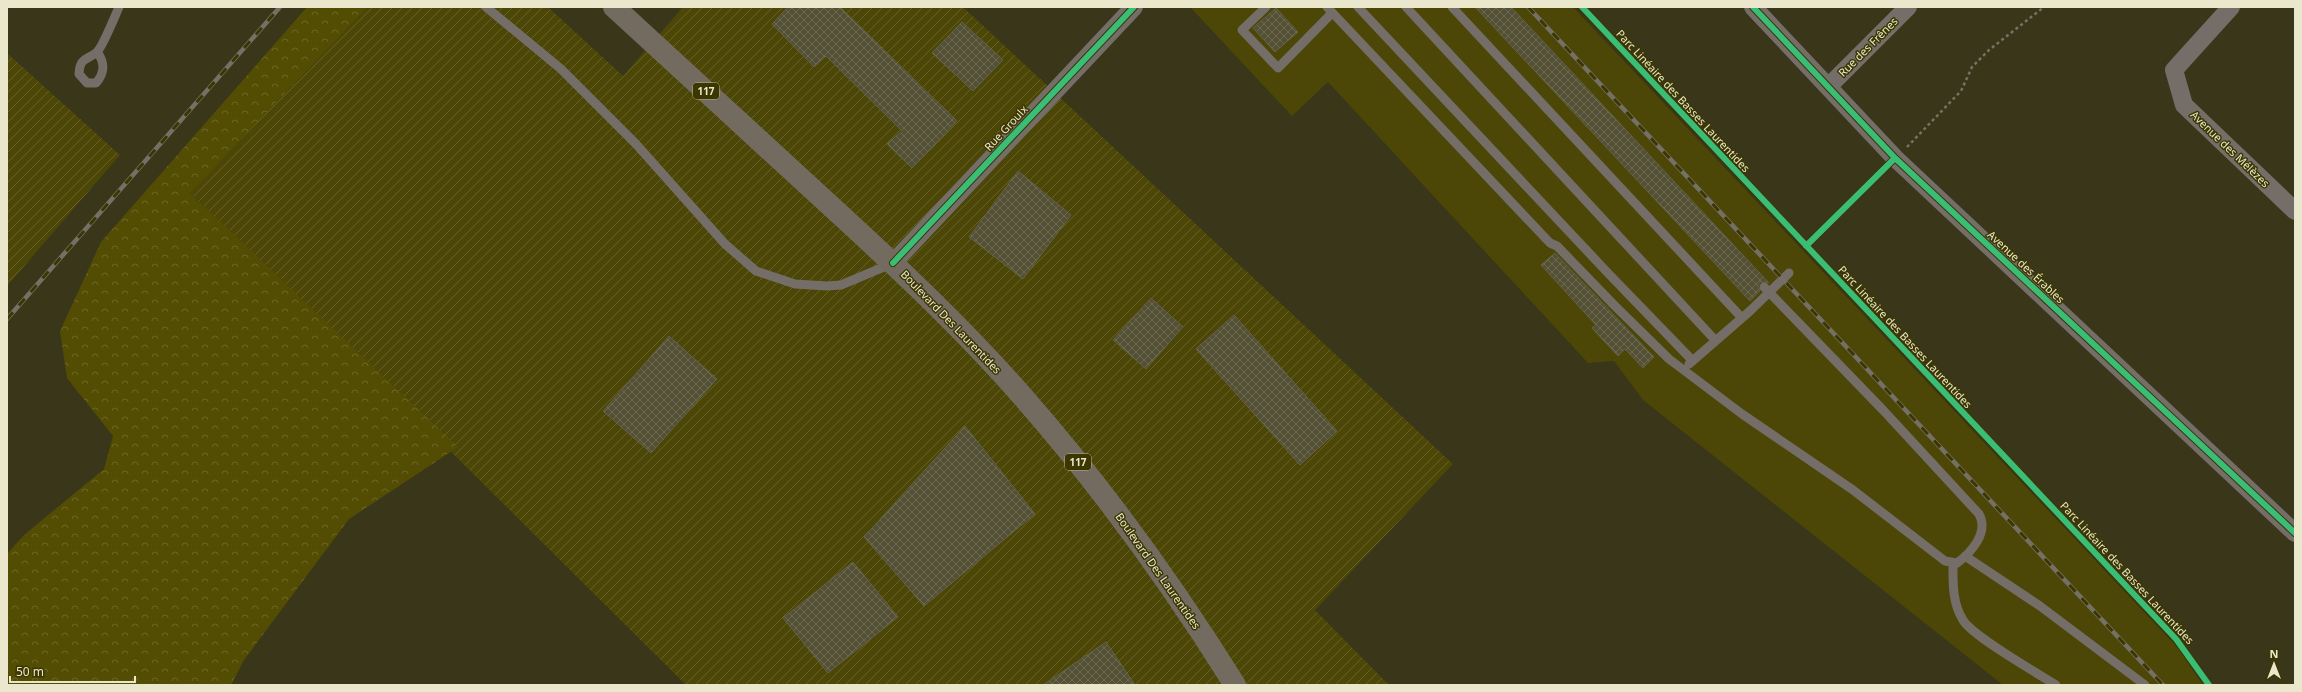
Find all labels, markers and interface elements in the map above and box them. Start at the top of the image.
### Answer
street label: Rue des Frênes [1835,14,1901,80]
street label: Parc Linéaire des Basses Laurentides [1613,26,1754,175]
road number: 117 [693,83,719,99]
street label: Rue Groulx [981,102,1031,154]
street label: Avenue des Mélèzes [2188,107,2273,190]
street label: Avenue des Érables [1985,227,2068,306]
street label: Parc Linéaire des Basses Laurentides [1835,262,1976,411]
street label: Boulevard Des Laurentides [898,267,1005,377]
road number: 117 [1065,454,1091,470]
street label: Parc Linéaire des Basses Laurentides [2057,498,2198,647]
street label: Boulevard Des Laurentides [1113,510,1204,632]
north arrow [2254,644,2294,684]
text: N [2270,646,2278,661]
scale bar [10,658,135,684]
text: 50 m [16,663,44,680]

